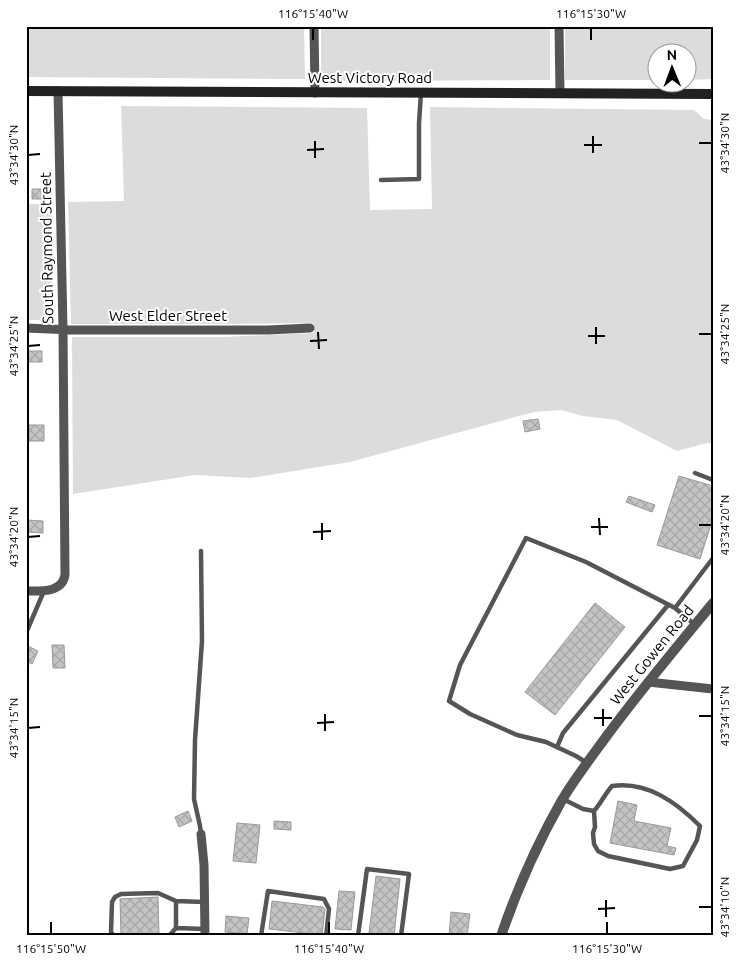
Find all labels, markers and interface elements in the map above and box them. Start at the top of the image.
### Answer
text: 116°15'40"W [278,7,348,20]
text: 116°15'30"W [556,7,626,20]
north arrow [646,42,696,92]
text: N [666,47,677,63]
street label: West Victory Road [308,69,432,86]
text: 43°34'30"N [718,113,731,173]
text: 43°34'30"N [7,125,20,185]
street label: South Raymond Street [37,172,56,324]
text: 43°34'25"N [718,304,731,364]
street label: West Elder Street [109,307,227,324]
text: 43°34'25"N [7,316,20,376]
text: 43°34'20"N [718,495,731,555]
text: 43°34'20"N [7,507,20,567]
street label: West Gowen Road [606,602,697,708]
text: 43°34'15"N [718,686,731,746]
text: 43°34'15"N [7,698,20,758]
text: 43°34'10"N [718,877,731,937]
text: 116°15'50"W [16,942,86,955]
text: 116°15'40"W [294,942,364,955]
text: 116°15'30"W [572,942,642,955]

